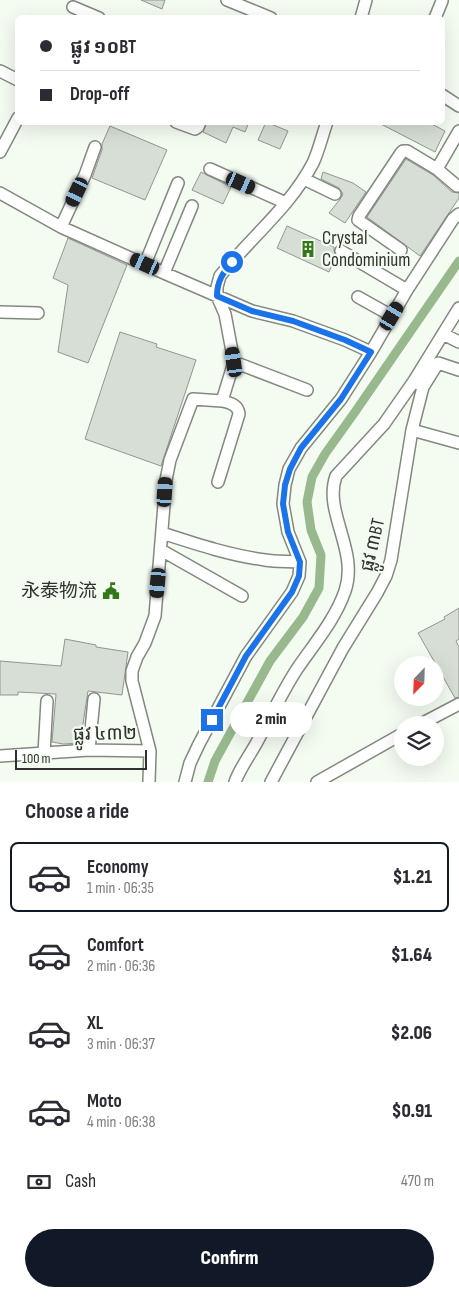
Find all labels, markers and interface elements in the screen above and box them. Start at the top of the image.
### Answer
text: ផ្លូវ ១០BT [70,36,136,59]
text: Drop-off [70,83,130,106]
car [224,170,257,196]
car [63,175,90,209]
place label: Crystal Condominium [322,227,410,272]
building icon: Crystal Condominium [298,239,318,259]
car [128,251,161,277]
route start [221,251,243,273]
car [377,299,406,333]
car [224,346,243,378]
car [156,477,173,507]
street label: ផ្លូវ ៣BT [356,516,395,575]
car [149,567,166,599]
place label: 永泰物流 [21,580,97,603]
public building icon: 永泰物流 [101,581,121,601]
north arrow [394,656,444,706]
map controls [394,656,444,766]
callout: 2 min [230,702,312,738]
route end [201,709,223,731]
text: 2 min [255,710,287,729]
button: layers [394,716,444,766]
street label: ផ្លូវ ៤៣២ [73,722,137,751]
scale bar [15,747,148,770]
text: 100 m [22,750,51,767]
text: Choose a ride [25,798,129,825]
icon: car [27,855,72,900]
text: Economy [87,856,149,879]
text: $1.21 [393,866,432,889]
text: 1 min · 06:35 [87,879,154,898]
icon: car [27,933,72,978]
text: Comfort [87,934,144,957]
text: $1.64 [391,944,432,967]
text: 2 min · 06:36 [87,957,155,976]
icon: car [27,1011,72,1056]
text: XL [87,1012,103,1035]
text: $2.06 [391,1022,432,1045]
text: 3 min · 06:37 [87,1035,155,1054]
icon: car [27,1089,72,1134]
text: Moto [87,1090,122,1113]
text: $0.91 [392,1100,432,1123]
text: 4 min · 06:38 [87,1113,155,1132]
icon: cash [25,1168,53,1196]
text: Cash [65,1170,96,1193]
text: 470 m [401,1172,434,1191]
button: Confirm [25,1229,434,1287]

